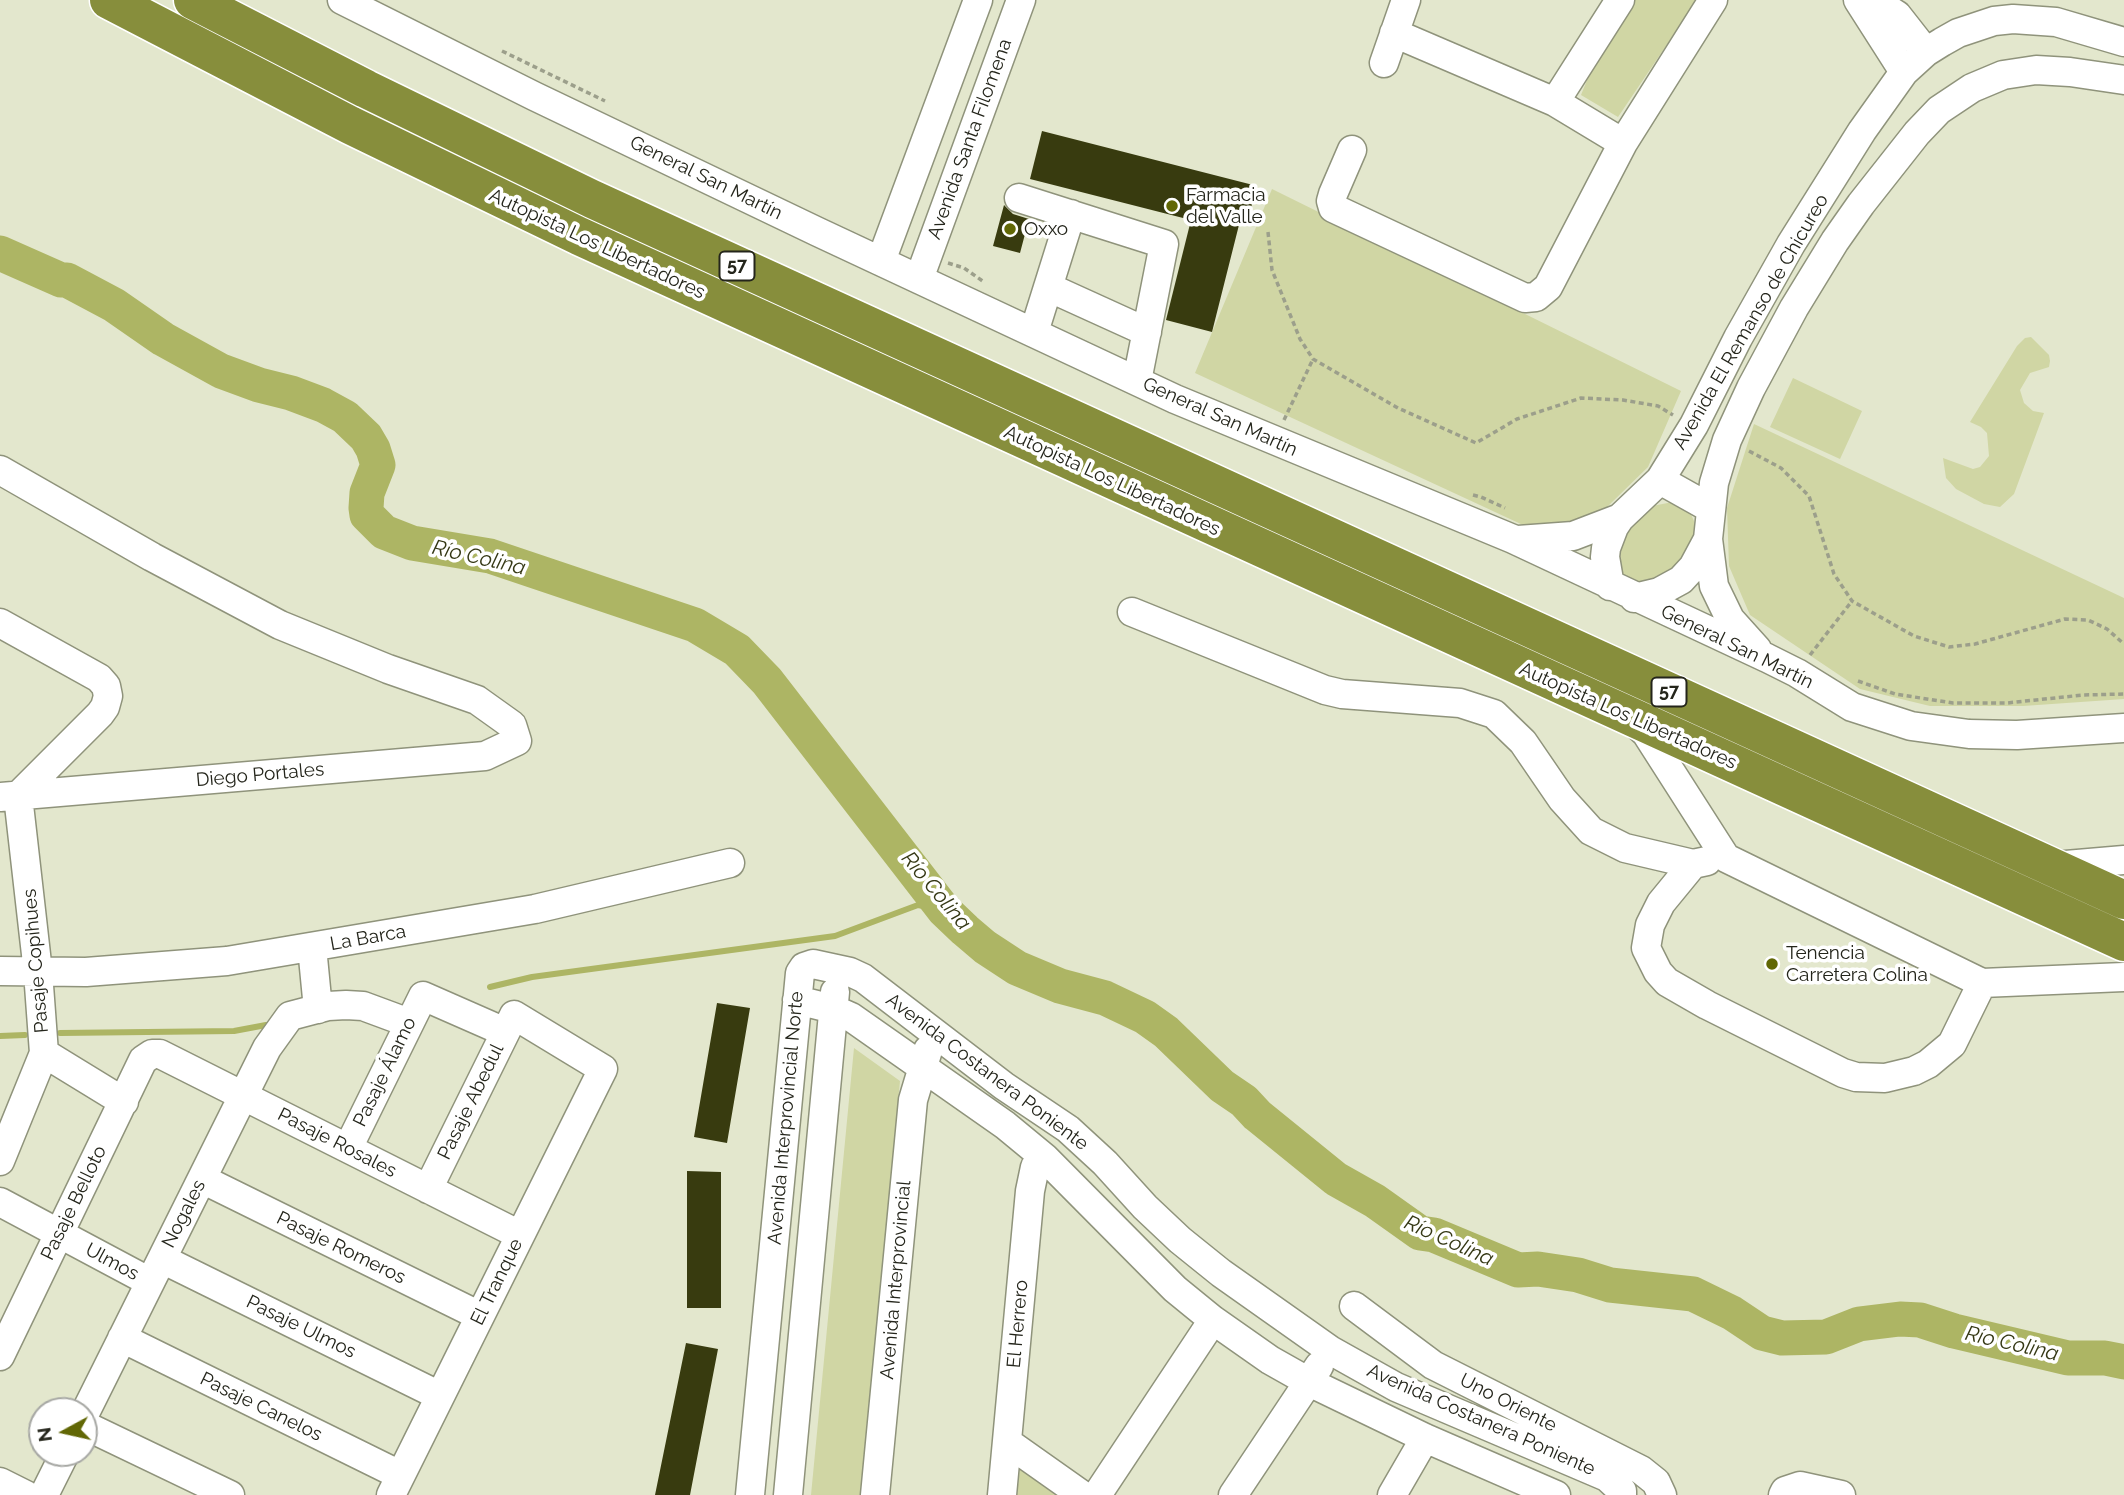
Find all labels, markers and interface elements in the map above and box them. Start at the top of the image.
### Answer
street label: Avenida Santa Filomena [923,36,1017,242]
street label: General San Martín [626,131,786,225]
street label: Autopista Los Libertadores [485,184,709,304]
place label: Farmacia del Valle [1186,184,1266,228]
street label: Avenida El Remanso de Chicureo [1668,190,1834,454]
marker: Farmacia del Valle [1164,198,1180,214]
place label: Oxxo [1024,218,1068,240]
marker: Oxxo [1002,221,1018,237]
road number: 57 [720,252,754,280]
street label: General San Martín [1139,373,1301,461]
street label: Autopista Los Libertadores [1000,421,1224,541]
water label: Río Colina [430,535,528,581]
street label: General San Martín [1657,600,1817,694]
street label: Autopista Los Libertadores [1516,658,1740,774]
road number: 57 [1652,678,1686,706]
street label: Diego Portales [195,758,325,792]
water label: Río Colina [896,847,976,935]
street label: Pasaje Copihues [18,888,54,1034]
street label: La Barca [328,920,408,956]
place label: Tenencia Carretera Colina [1786,942,1928,986]
marker: Tenencia Carretera Colina [1764,956,1780,972]
street label: Avenida Costanera Poniente [881,988,1093,1156]
street label: Avenida Interprovincial Norte [764,990,808,1246]
street label: Pasaje Álamo [349,1014,421,1130]
street label: Pasaje Abedul [433,1040,509,1164]
street label: Pasaje Rosales [274,1103,400,1183]
street label: Pasaje Belloto [36,1142,112,1264]
street label: Nogales [157,1176,211,1252]
street label: Avenida Interprovincial [876,1180,916,1380]
street label: Pasaje Romeros [273,1207,409,1289]
water label: Río Colina [1401,1210,1497,1272]
street label: El Tranque [466,1235,528,1329]
street label: Ulmos [81,1238,143,1286]
street label: El Herrero [1003,1279,1033,1369]
street label: Pasaje Ulmos [242,1291,360,1363]
water label: Río Colina [1963,1321,2061,1367]
street label: Avenida Costanera Poniente [1363,1359,1599,1481]
street label: Pasaje Canelos [196,1368,326,1446]
street label: Uno Oriente [1456,1369,1560,1437]
north arrow [28,1397,98,1467]
text: N [32,1426,56,1443]

